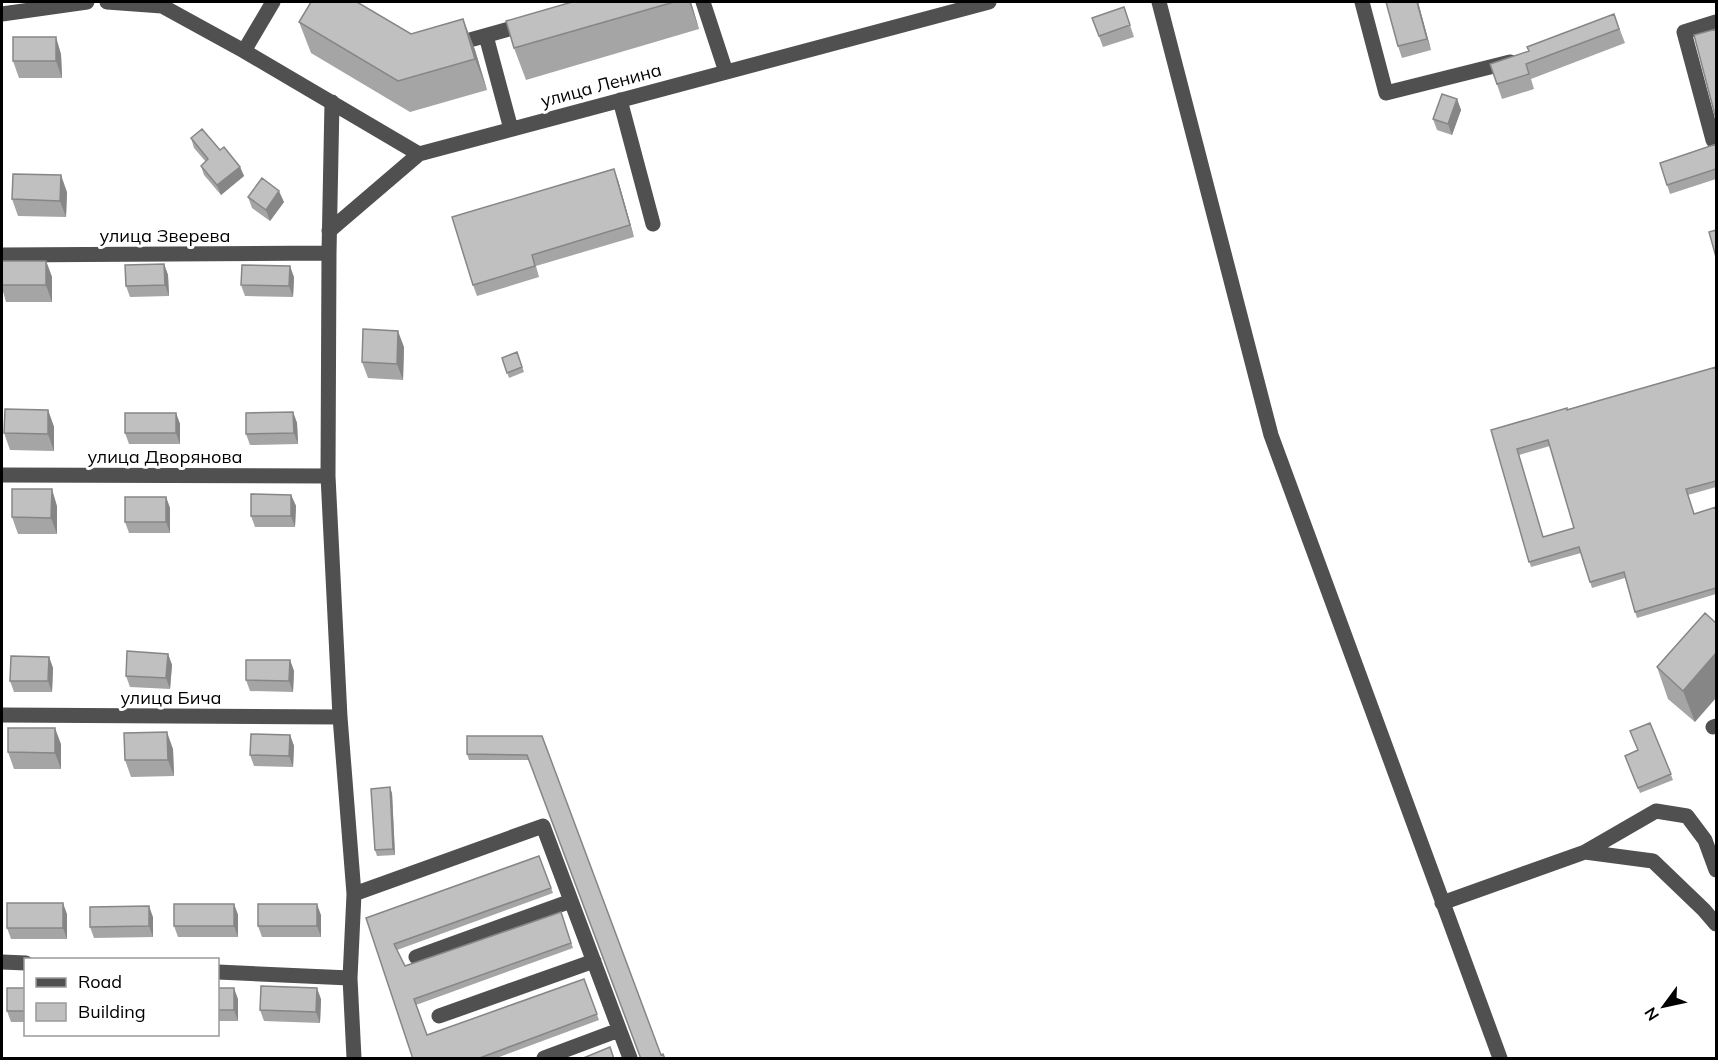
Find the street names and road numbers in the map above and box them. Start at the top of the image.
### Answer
street label: улица Ленина [538,58,664,112]
street label: улица Зверева [100,224,230,247]
street label: улица Дворянова [87,445,243,468]
street label: улица Бича [120,686,222,709]

